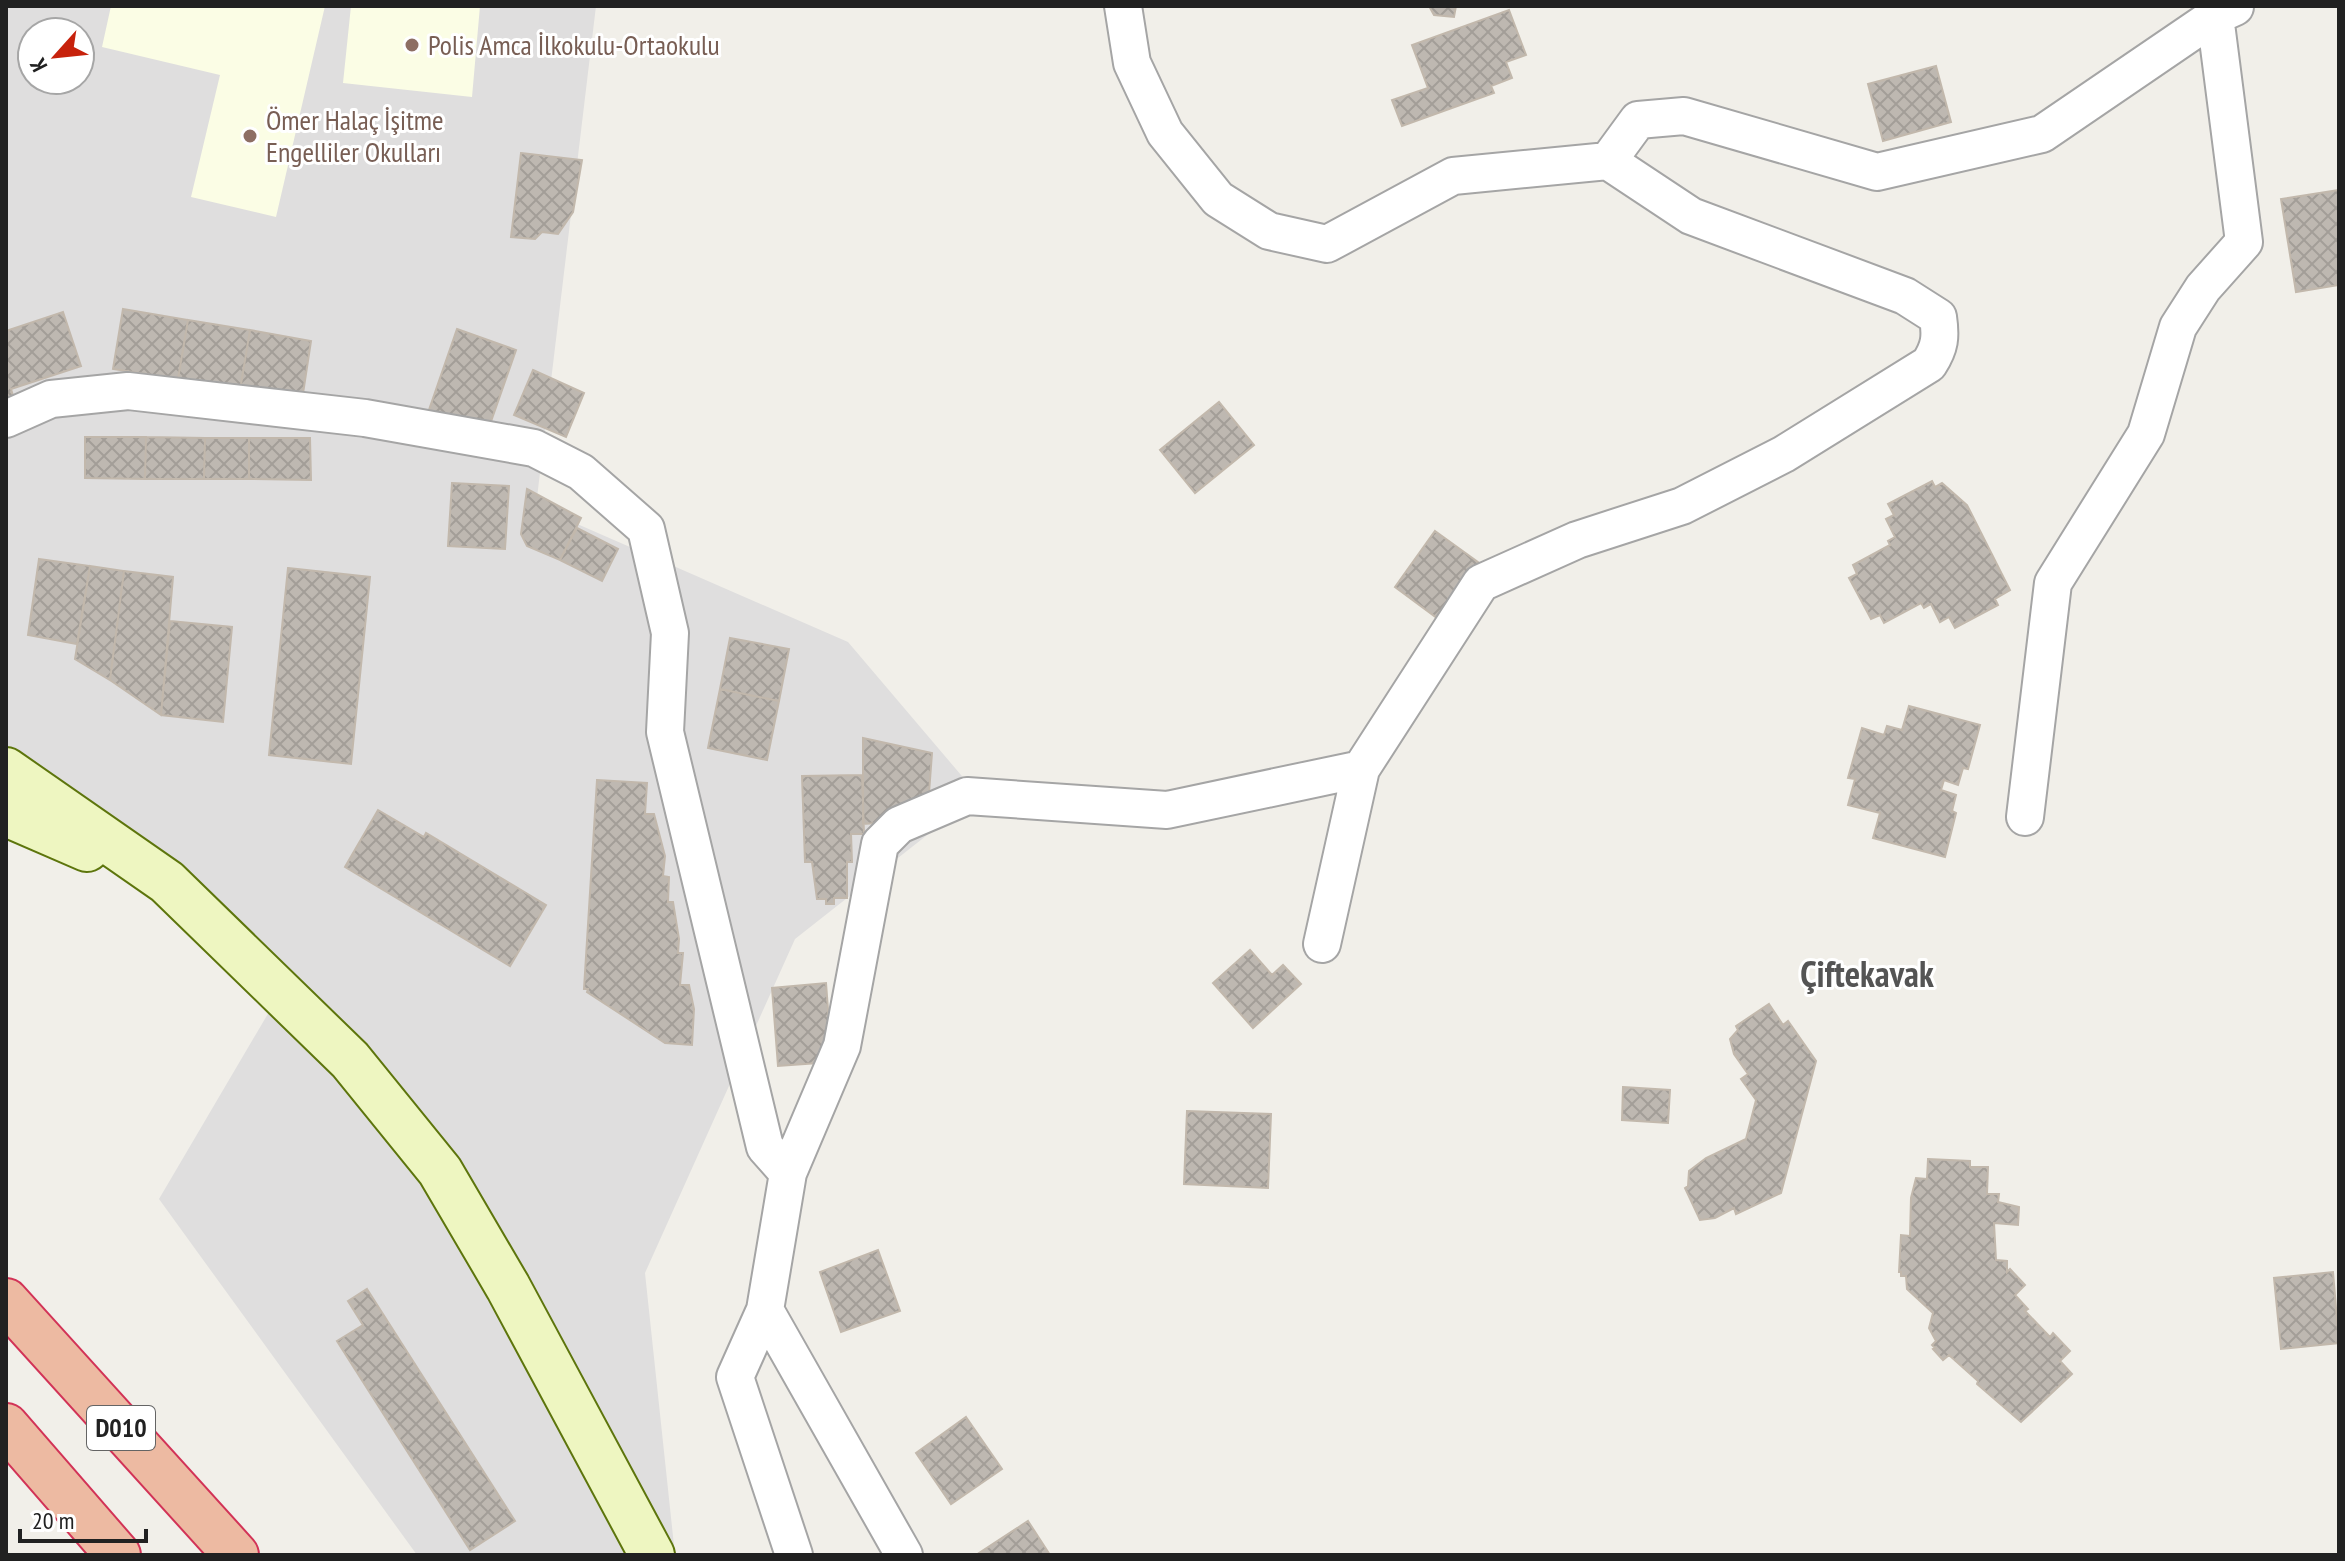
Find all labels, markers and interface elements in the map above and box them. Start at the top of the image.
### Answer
north arrow [16,16,96,96]
place label: Polis Amca İlkokulu-Ortaokulu [428,26,720,63]
marker: Polis Amca İlkokulu-Ortaokulu [403,36,421,54]
text: K [23,53,53,77]
place label: Ömer Halaç İşitme Engelliler Okulları [266,101,444,170]
marker: Ömer Halaç İşitme Engelliler Okulları [241,127,259,145]
district label: Çiftekavak [1800,950,1934,997]
road number: D010 [87,1406,155,1450]
scale bar [20,1493,146,1543]
text: 20 m [32,1505,74,1536]

